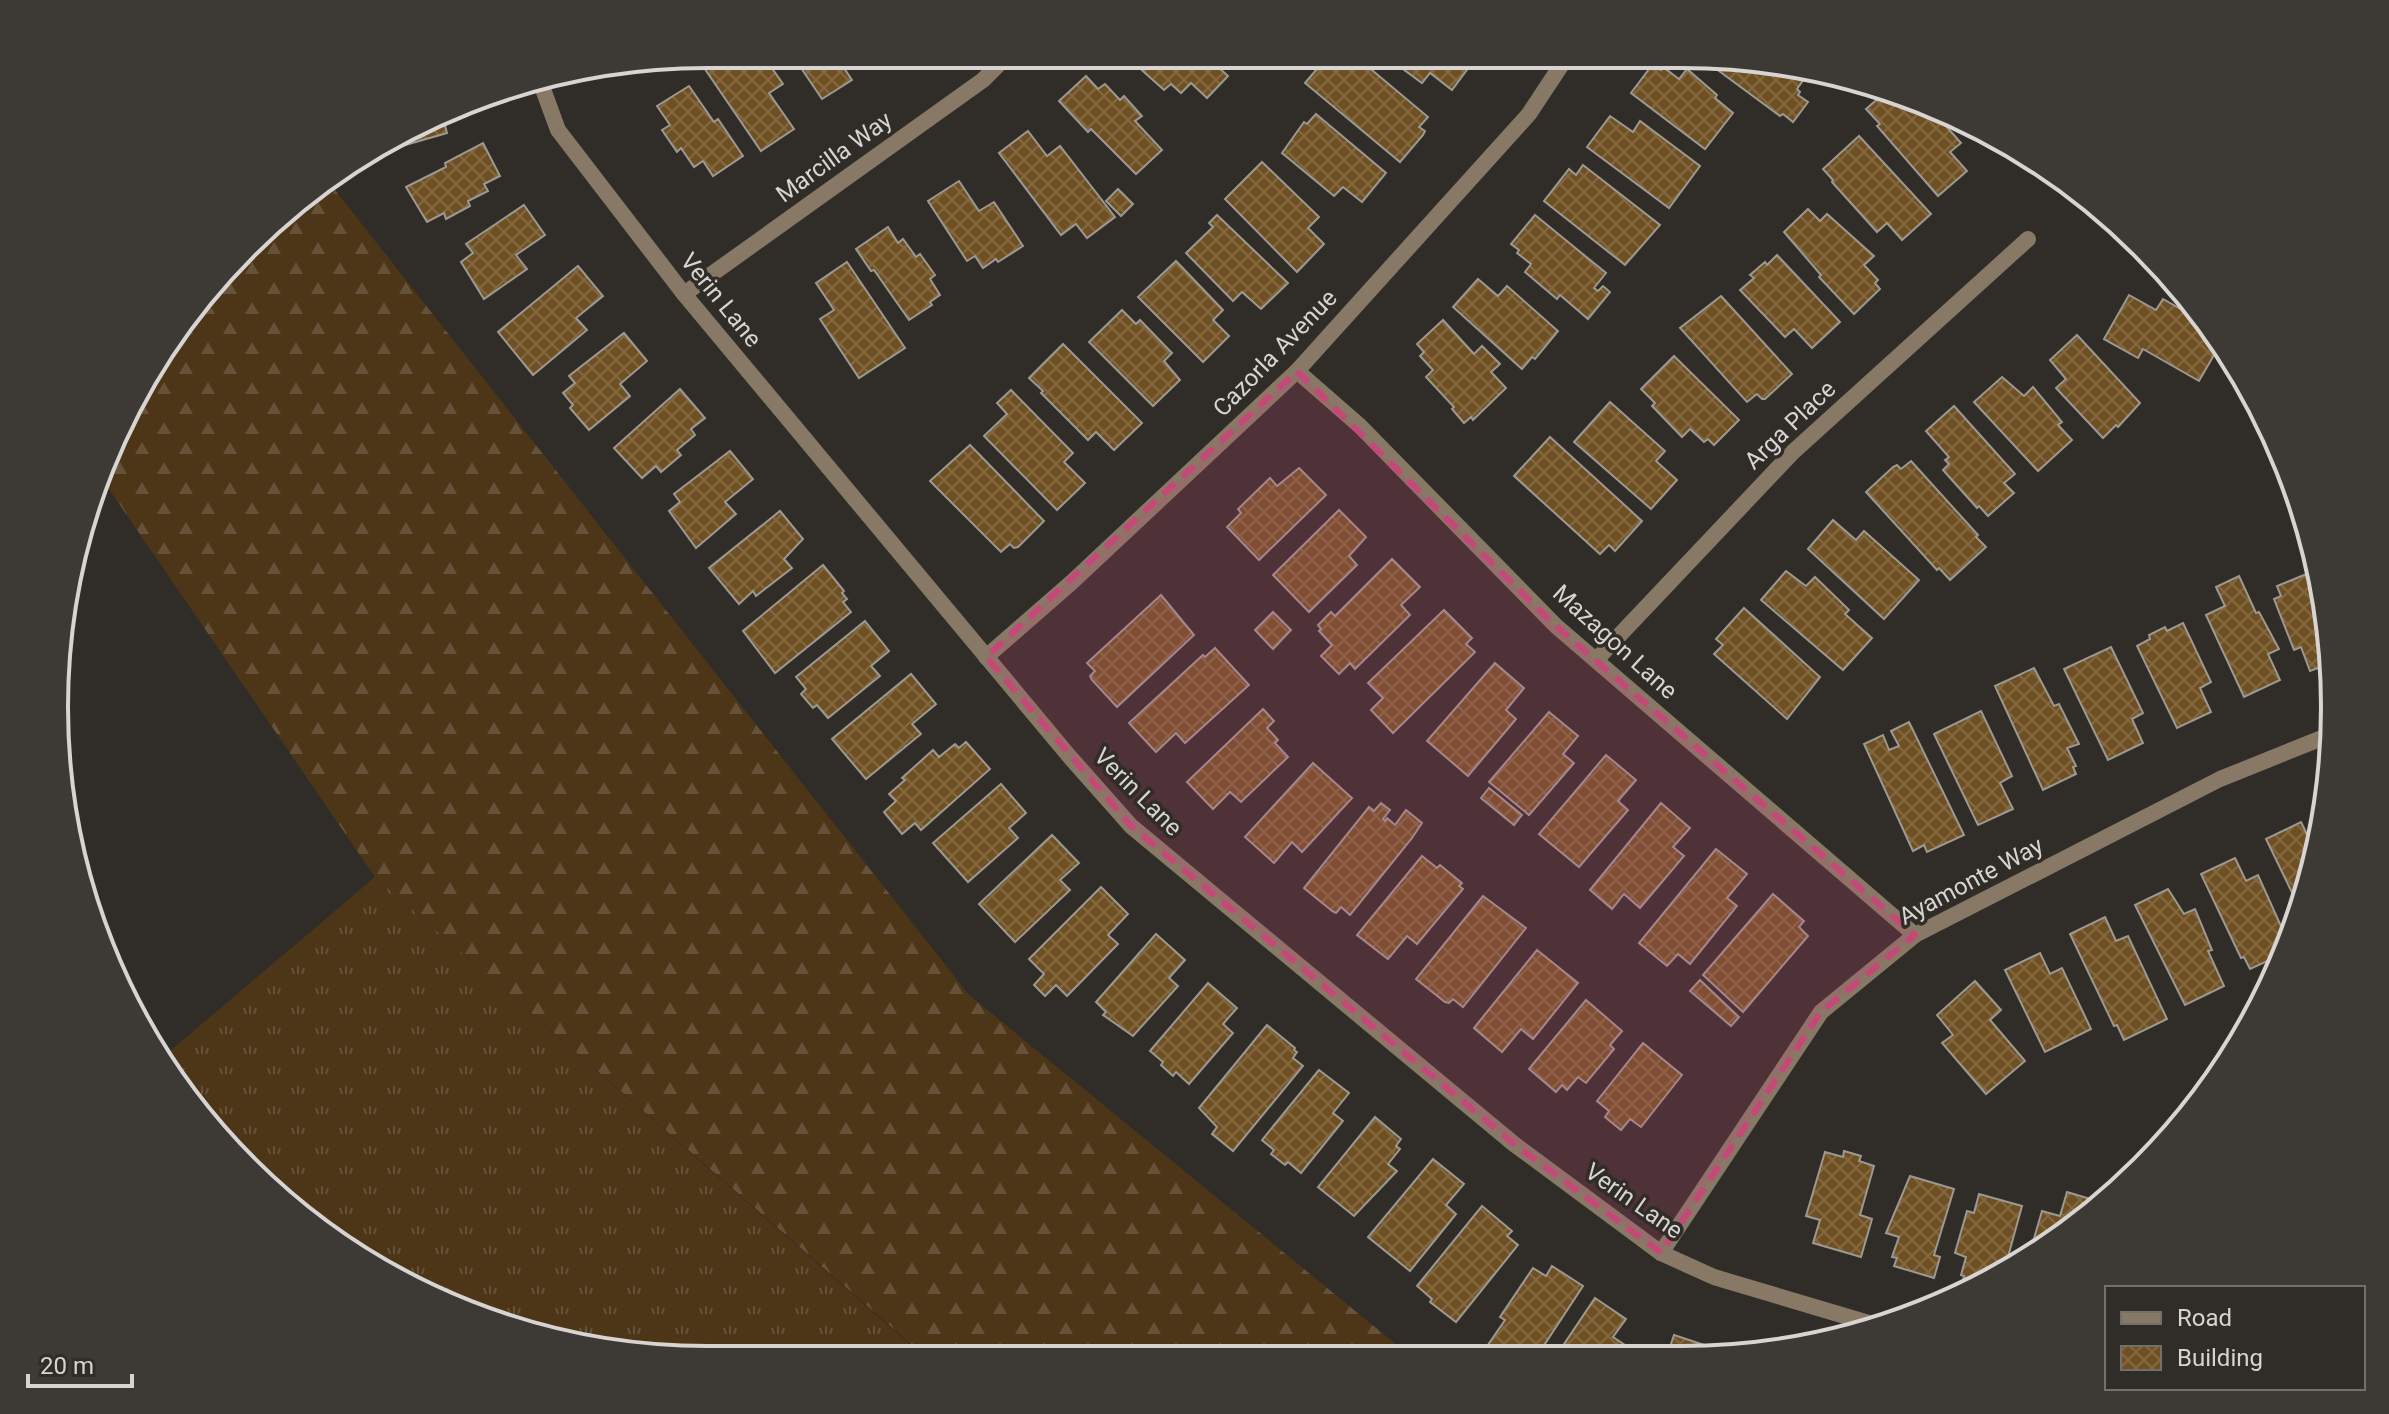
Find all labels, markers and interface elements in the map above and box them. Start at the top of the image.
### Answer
street label: Marcilla Way [771,105,898,208]
street label: Verin Lane [675,247,767,353]
street label: Cazorla Avenue [1207,284,1343,422]
street label: Arga Place [1739,375,1841,475]
street label: Mazagon Lane [1547,579,1683,705]
street label: Verin Lane [1088,742,1188,842]
street label: Ayamonte Way [1894,831,2048,931]
street label: Verin Lane [1580,1157,1688,1245]
legend [2105,1286,2365,1390]
text: Road [2177,1304,2232,1332]
scale bar [28,1338,132,1388]
text: Building [2177,1344,2263,1372]
text: 20 m [40,1352,94,1380]

